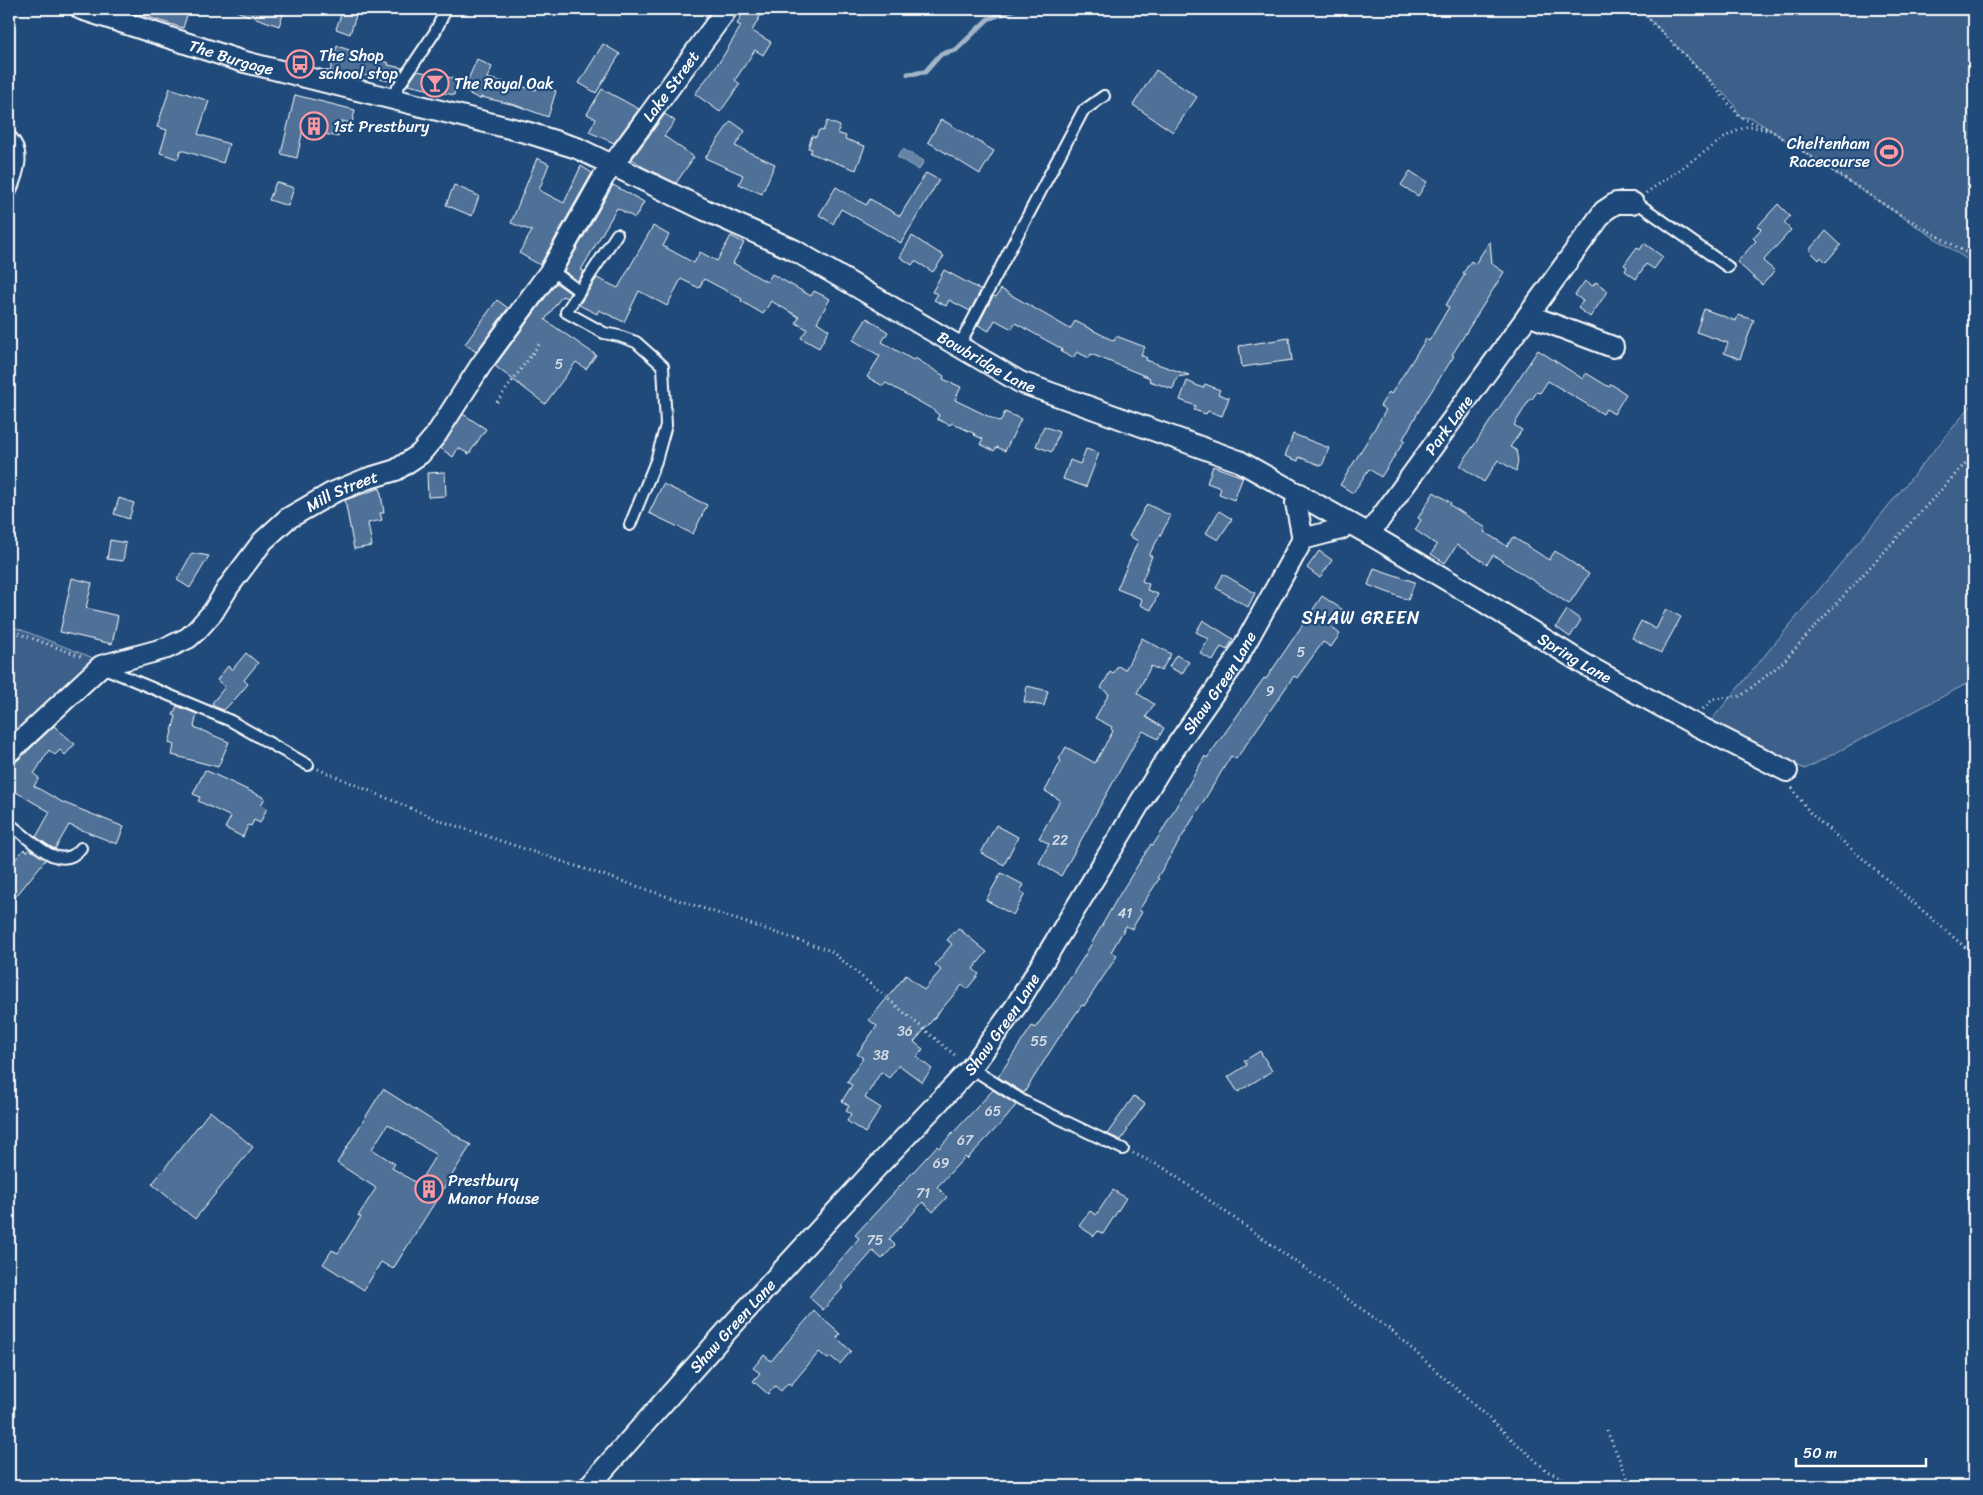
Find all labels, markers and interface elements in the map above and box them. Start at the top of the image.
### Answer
street label: The Burgage [185,31,277,84]
place label: The Shop school stop [318,41,398,88]
street label: Lake Street [635,44,707,128]
bus stop icon: The Shop school stop [285,49,315,79]
bar icon: The Royal Oak [420,68,450,98]
place label: The Royal Oak [454,69,554,98]
building icon: 1st Prestbury [299,111,329,141]
place label: 1st Prestbury [333,112,430,141]
place label: Cheltenham Racecourse [1787,129,1870,176]
sports icon: Cheltenham Racecourse [1874,137,1904,167]
street label: Bowbridge Lane [931,323,1040,402]
house number: 5 [555,352,564,377]
street label: Park Lane [1417,389,1481,462]
street label: Mill Street [300,462,382,520]
district label: SHAW GREEN [1301,602,1421,634]
street label: Spring Lane [1532,625,1617,692]
street label: Shaw Green Lane [1175,626,1265,741]
house number: 5 [1297,640,1306,665]
house number: 9 [1266,679,1275,704]
house number: 22 [1052,828,1068,853]
house number: 41 [1118,901,1132,926]
street label: Shaw Green Lane [957,967,1048,1083]
house number: 36 [897,1019,913,1044]
house number: 55 [1030,1029,1048,1054]
house number: 38 [873,1043,890,1068]
house number: 65 [985,1099,1002,1124]
house number: 67 [957,1128,974,1153]
house number: 69 [933,1151,950,1176]
place label: Prestbury Manor House [448,1166,539,1213]
building icon: Prestbury Manor House [414,1174,444,1204]
house number: 71 [916,1181,930,1206]
house number: 75 [867,1228,884,1253]
street label: Shaw Green Lane [682,1272,783,1380]
scale bar [1796,1435,1926,1467]
text: 50 m [1803,1440,1838,1466]

